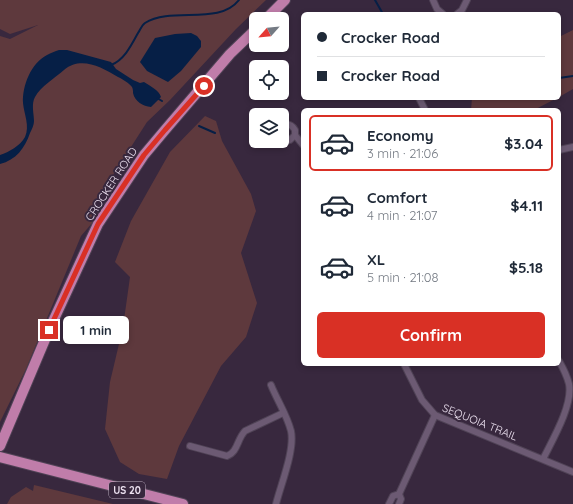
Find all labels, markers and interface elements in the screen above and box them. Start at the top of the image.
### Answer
north arrow [249,12,289,52]
map controls [249,12,289,148]
text: Crocker Road [341,28,440,47]
button: locate [249,60,289,100]
text: Crocker Road [341,66,440,85]
route start [195,77,213,95]
button: layers [249,108,289,148]
icon: car [319,125,355,161]
text: Economy [367,126,434,145]
text: $3.04 [504,134,543,153]
street label: CROCKER ROAD [82,145,140,223]
text: 3 min · 21:06 [367,145,438,161]
icon: car [319,187,355,223]
text: Comfort [367,188,428,207]
text: $4.11 [511,196,543,215]
text: 4 min · 21:07 [367,207,437,223]
icon: car [319,249,355,285]
text: XL [367,250,385,269]
text: $5.18 [509,258,543,277]
text: 5 min · 21:08 [367,269,439,285]
button: Confirm [317,312,545,358]
callout: 1 min [63,316,129,344]
route end [40,321,58,339]
text: 1 min [80,322,112,338]
street label: SEQUOIA TRAIL [440,401,520,443]
road number: US 20 [109,482,145,498]

